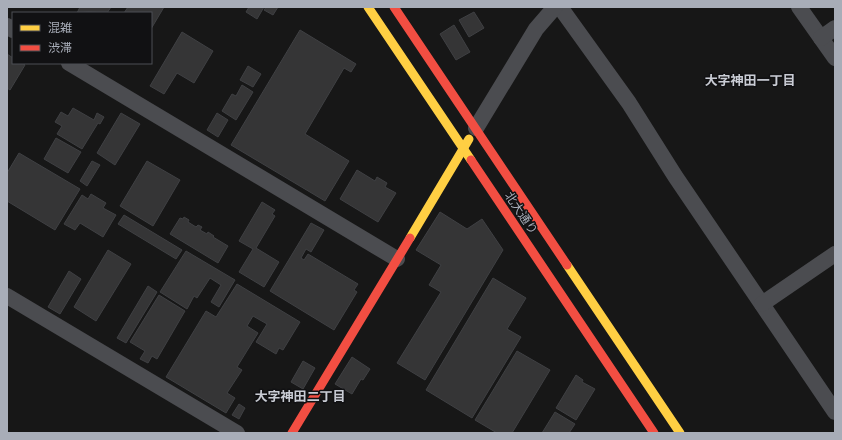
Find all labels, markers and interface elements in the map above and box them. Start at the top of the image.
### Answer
legend [12,12,152,64]
text: 混雑 [48,21,72,35]
text: 渋滞 [48,41,72,55]
district label: 大字神田一丁目 [704,73,796,88]
street label: 北大通り [502,189,540,237]
district label: 大字神田二丁目 [254,389,346,404]

